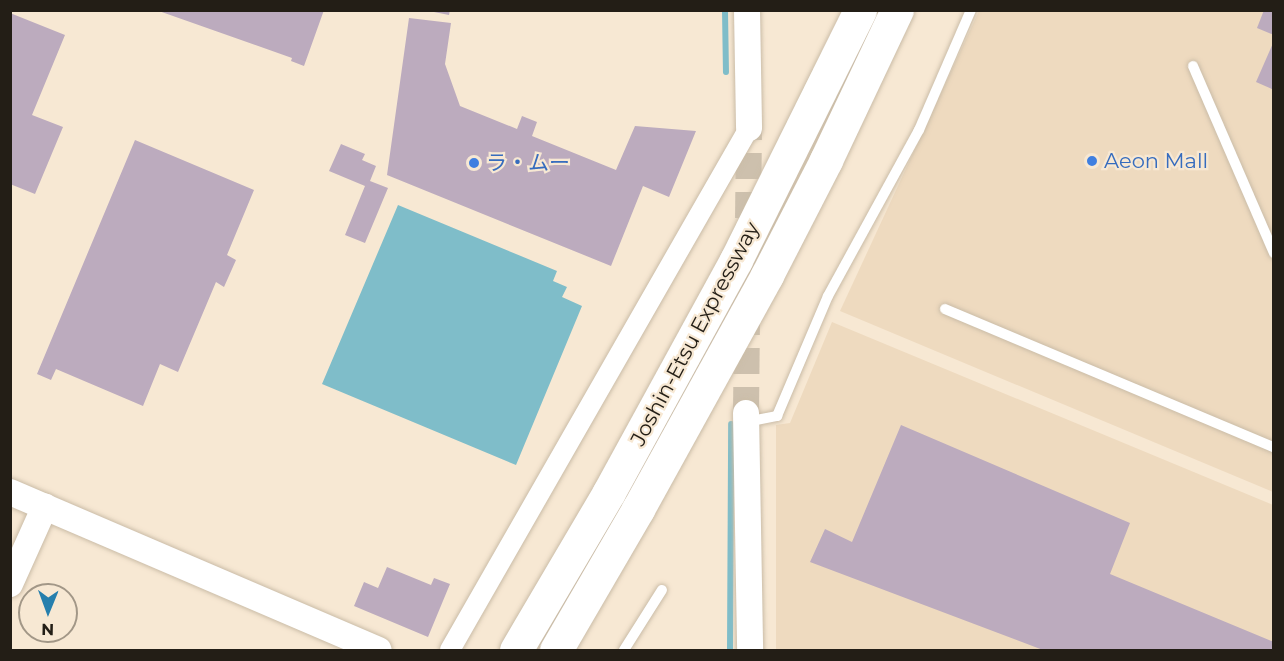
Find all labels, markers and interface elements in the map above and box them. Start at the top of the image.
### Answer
place label: Aeon Mall [1104,148,1208,174]
place label: ラ・ムー [486,150,570,176]
marker: Aeon Mall [1085,154,1099,168]
marker: ラ・ムー [467,156,481,170]
street label: Joshin-Etsu Expressway [625,218,765,450]
north arrow [18,583,78,643]
text: N [41,620,54,639]

